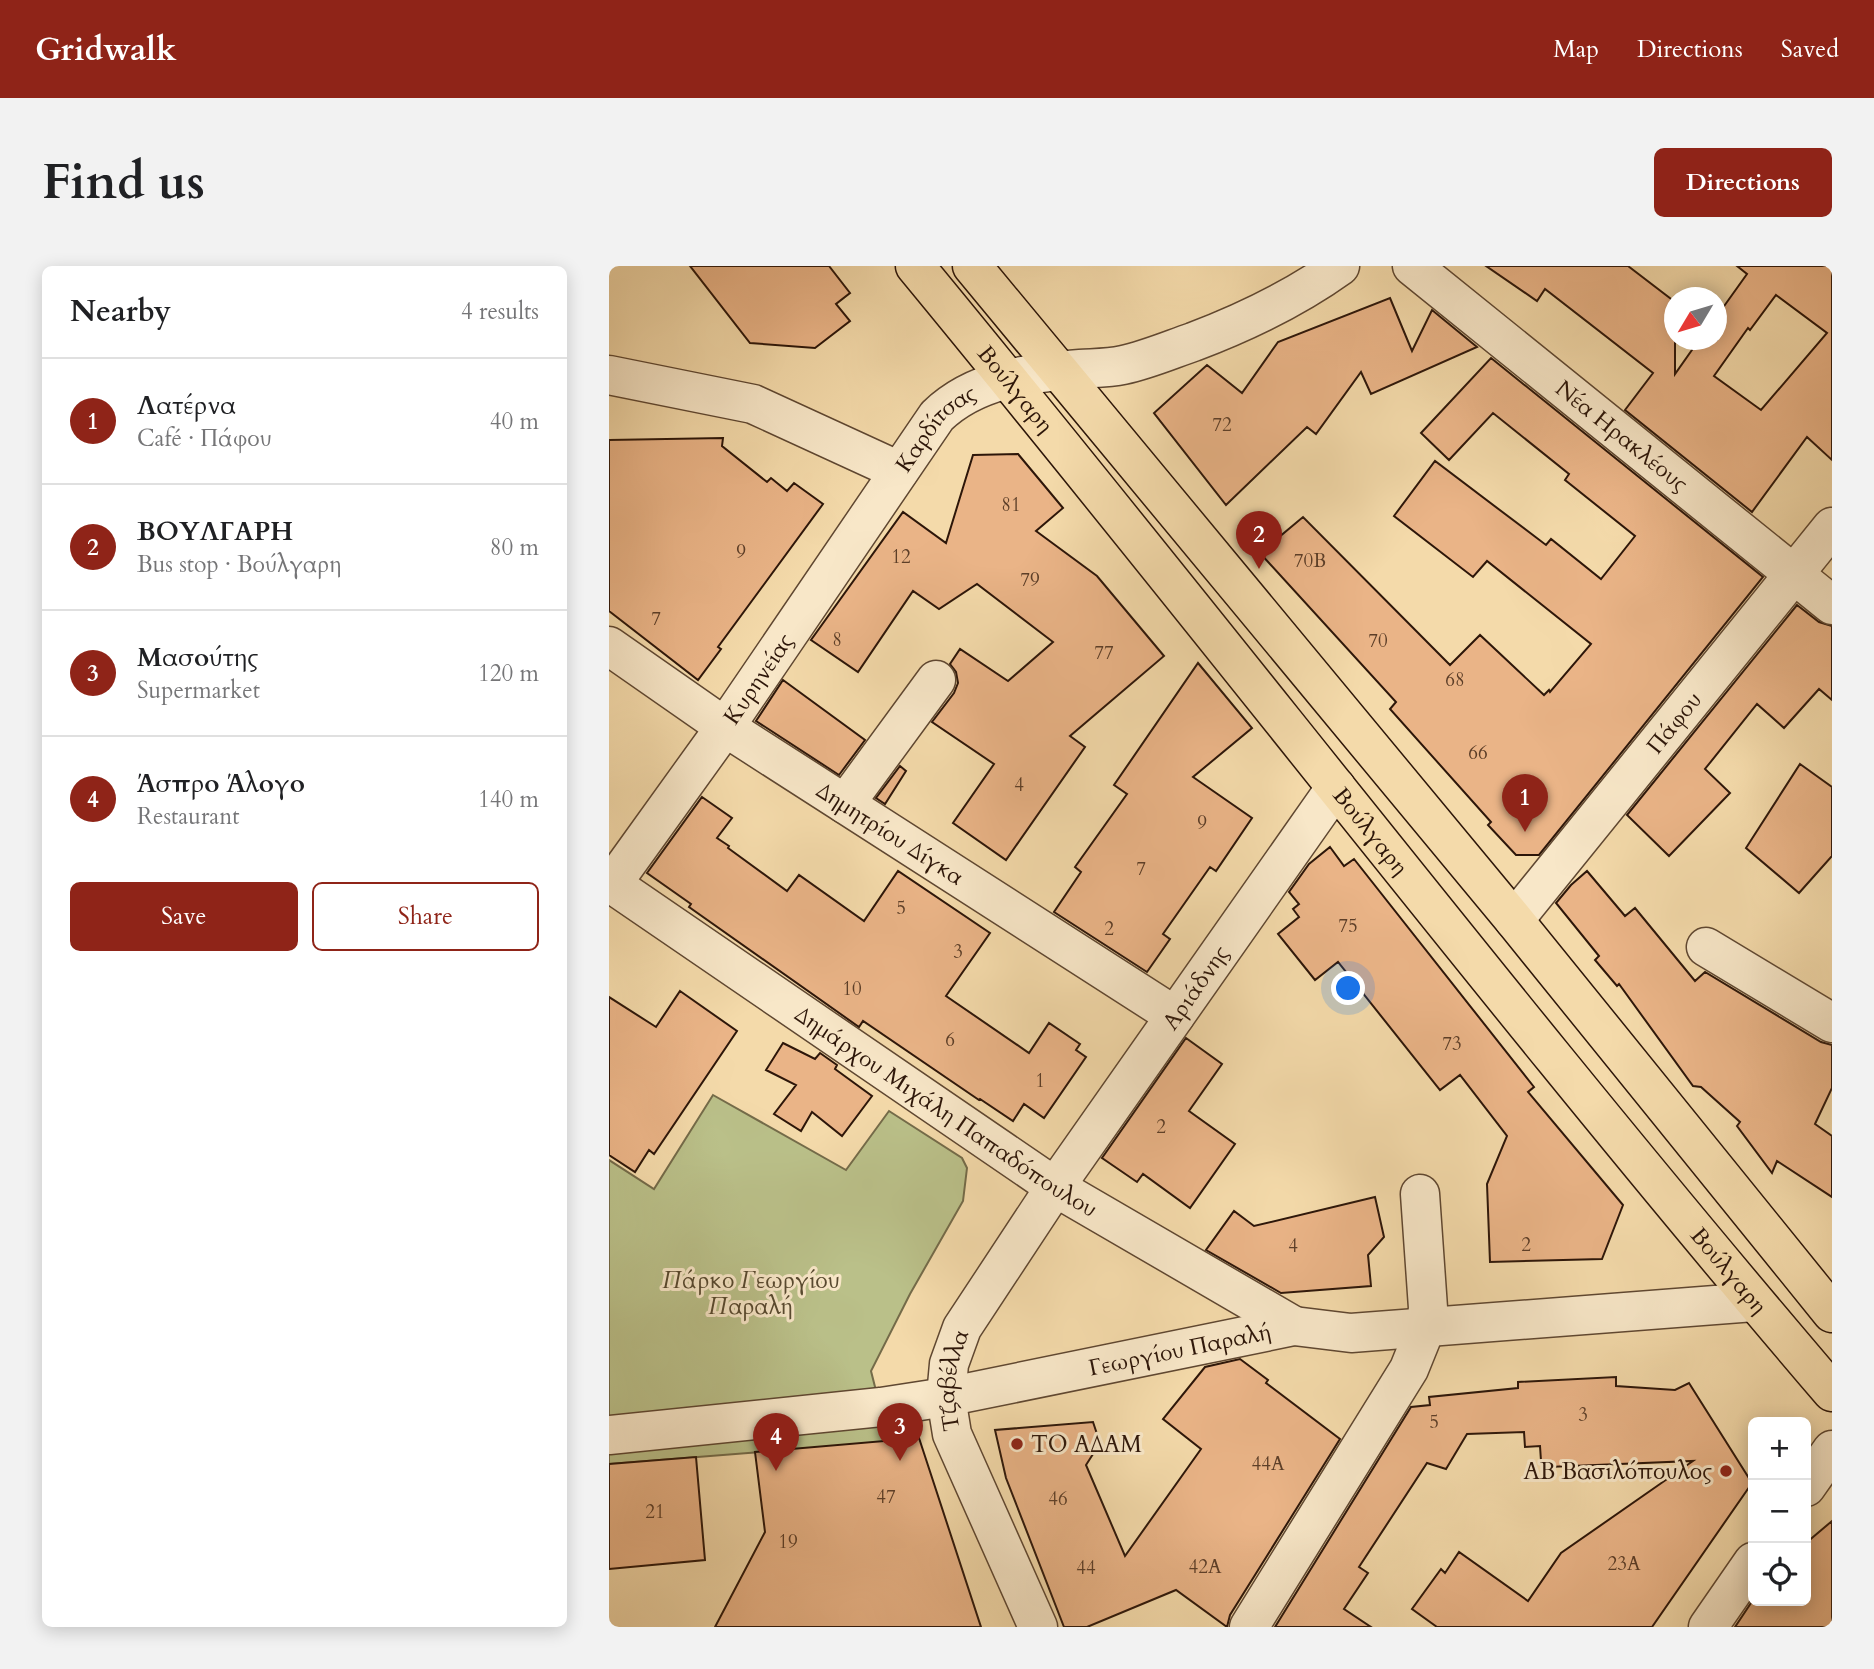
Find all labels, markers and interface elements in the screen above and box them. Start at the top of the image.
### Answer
text: Gridwalk [35,27,177,72]
text: Map [1553,33,1599,66]
text: Directions [1637,33,1743,66]
text: Saved [1781,33,1839,66]
button: Directions [1654,148,1832,217]
text: Find us [42,149,205,216]
north arrow [1664,287,1727,350]
text: Nearby [70,291,171,332]
text: 4 results [461,296,539,327]
street label: Βούλγαρη [971,339,1061,439]
street label: Νέα Ηρακλέους [1549,373,1695,499]
street label: Καρδίτσας [888,377,981,478]
text: Λατέρνα [137,388,236,423]
text: 1 [87,406,99,437]
text: 40 m [490,406,539,437]
house number: 72 [1212,412,1232,438]
text: Café · Πάφου [137,423,272,454]
house number: 81 [1001,492,1021,518]
pin: 2 [1236,511,1282,569]
text: ΒΟΥΛΓΑΡΗ [137,514,293,549]
text: 2 [87,532,99,563]
text: 80 m [490,532,539,563]
house number: 9 [736,539,746,565]
house number: 12 [891,544,911,570]
house number: 70Β [1294,548,1326,574]
text: Bus stop · Βούλγαρη [137,549,341,580]
house number: 79 [1020,567,1040,593]
house number: 7 [651,606,661,632]
street label: Κυρηνείας [716,627,800,730]
house number: 8 [832,627,842,653]
house number: 70 [1368,628,1388,654]
text: Μασούτης [137,640,258,675]
house number: 77 [1094,640,1114,666]
text: 3 [87,658,99,689]
text: 120 m [478,658,539,689]
house number: 68 [1445,667,1465,693]
text: Supermarket [137,675,260,706]
street label: Πάφου [1639,685,1708,760]
house number: 66 [1468,740,1488,766]
text: Άσπρο Άλογο [137,766,305,801]
house number: 4 [1014,772,1024,798]
street label: Δημητρίου Δίγκα [811,774,970,892]
pin: 1 [1502,774,1548,832]
street label: Βούλγαρη [1326,781,1416,881]
text: 4 [87,784,99,815]
text: 140 m [478,784,539,815]
text: Restaurant [137,801,240,832]
house number: 9 [1197,810,1207,836]
house number: 7 [1136,856,1146,882]
button: Save [70,882,298,951]
button: Share [312,882,539,951]
house number: 5 [896,895,906,921]
house number: 75 [1338,913,1358,939]
house number: 2 [1104,916,1114,942]
house number: 3 [953,939,963,965]
street label: Αριάδνης [1155,939,1236,1036]
your location [1331,971,1365,1005]
house number: 10 [842,976,862,1002]
street label: Δημάρχου Μιχάλη Παπαδόπουλου [789,998,1103,1224]
house number: 6 [945,1027,955,1053]
house number: 73 [1442,1031,1462,1057]
house number: 1 [1035,1068,1045,1094]
house number: 2 [1156,1114,1166,1140]
street label: Βούλγαρη [1684,1220,1775,1320]
house number: 2 [1521,1232,1531,1258]
house number: 4 [1288,1233,1298,1259]
park label: Πάρκο Γεωργίου Παραλή [662,1265,840,1322]
street label: Γεωργίου Παραλή [1086,1315,1274,1383]
street label: Τζαβέλλα [930,1325,976,1433]
house number: 3 [1578,1402,1588,1428]
pin: 3 [877,1403,923,1461]
house number: 5 [1429,1409,1439,1435]
pin: 4 [753,1413,799,1471]
map controls [1748,1417,1811,1606]
button: + [1748,1417,1811,1480]
place label: ΤΟ ΑΔΑΜ [1031,1429,1142,1460]
marker: ΤΟ ΑΔΑΜ [1009,1436,1025,1452]
house number: 44Α [1252,1451,1285,1477]
place label: ΑΒ Βασιλόπουλος [1523,1456,1712,1487]
marker: ΑΒ Βασιλόπουλος [1718,1463,1734,1479]
button: − [1748,1480,1811,1543]
house number: 47 [876,1484,896,1510]
house number: 46 [1048,1486,1068,1512]
house number: 21 [645,1499,665,1525]
house number: 19 [778,1529,798,1555]
button: locate [1748,1543,1811,1606]
house number: 23Α [1608,1551,1641,1577]
house number: 42Α [1189,1554,1222,1580]
house number: 44 [1076,1555,1096,1581]

